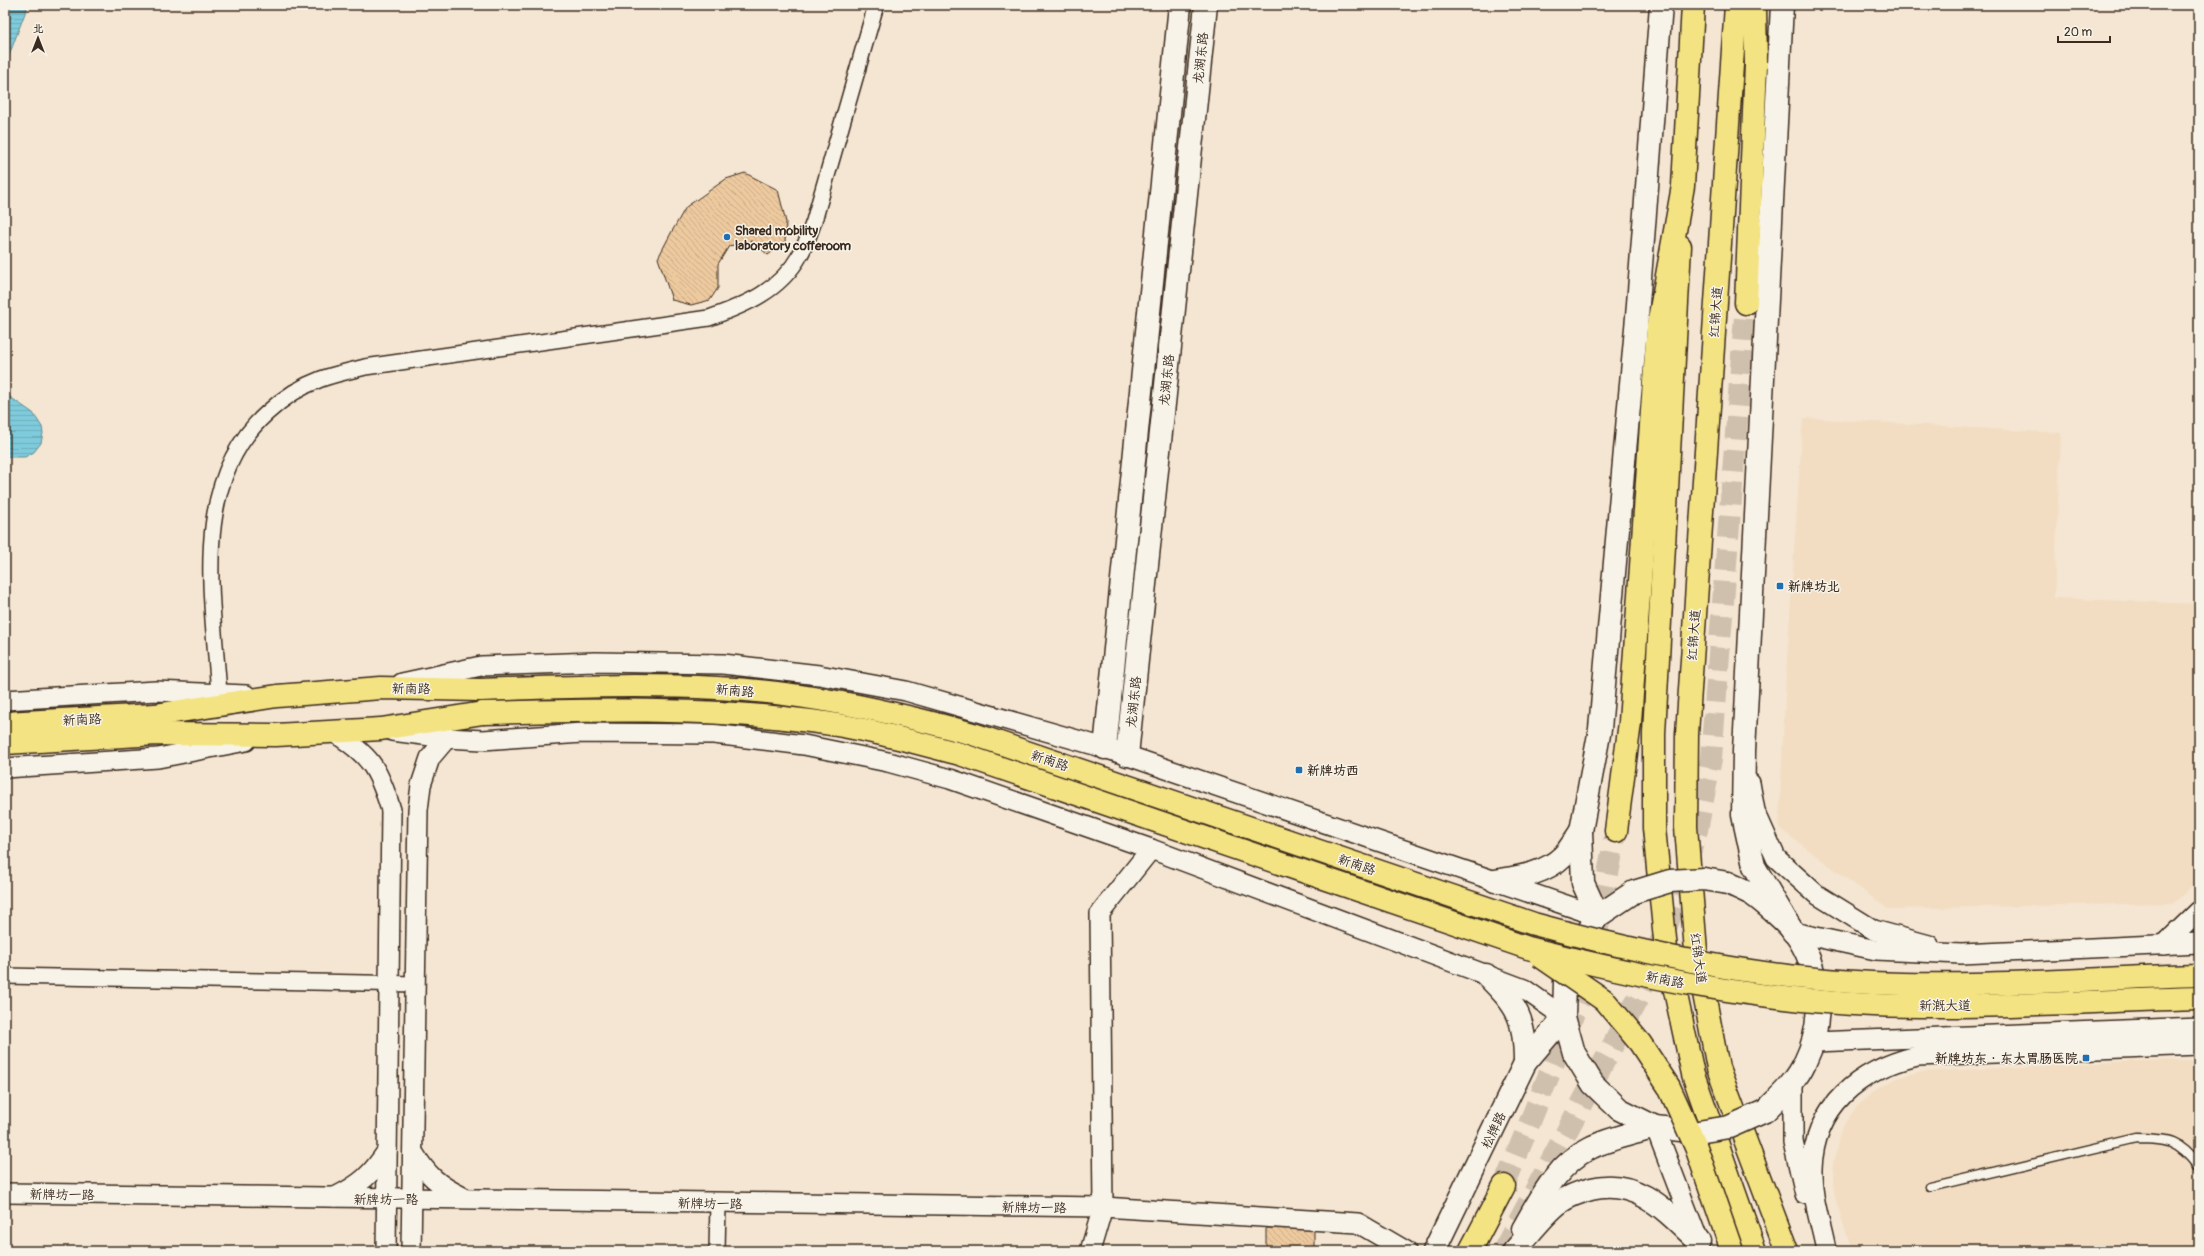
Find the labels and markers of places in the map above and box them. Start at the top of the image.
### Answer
place label: Shared mobility laboratory cofferoom [735,223,851,254]
marker: Shared mobility laboratory cofferoom [722,232,732,242]
place label: 新牌坊北 [1788,579,1840,595]
marker: 新牌坊北 [1775,581,1785,591]
place label: 新牌坊西 [1307,763,1359,779]
marker: 新牌坊西 [1294,765,1304,775]
place label: 新牌坊东‧东大胃肠医院 [1935,1051,2078,1067]
marker: 新牌坊东‧东大胃肠医院 [2081,1053,2091,1063]

